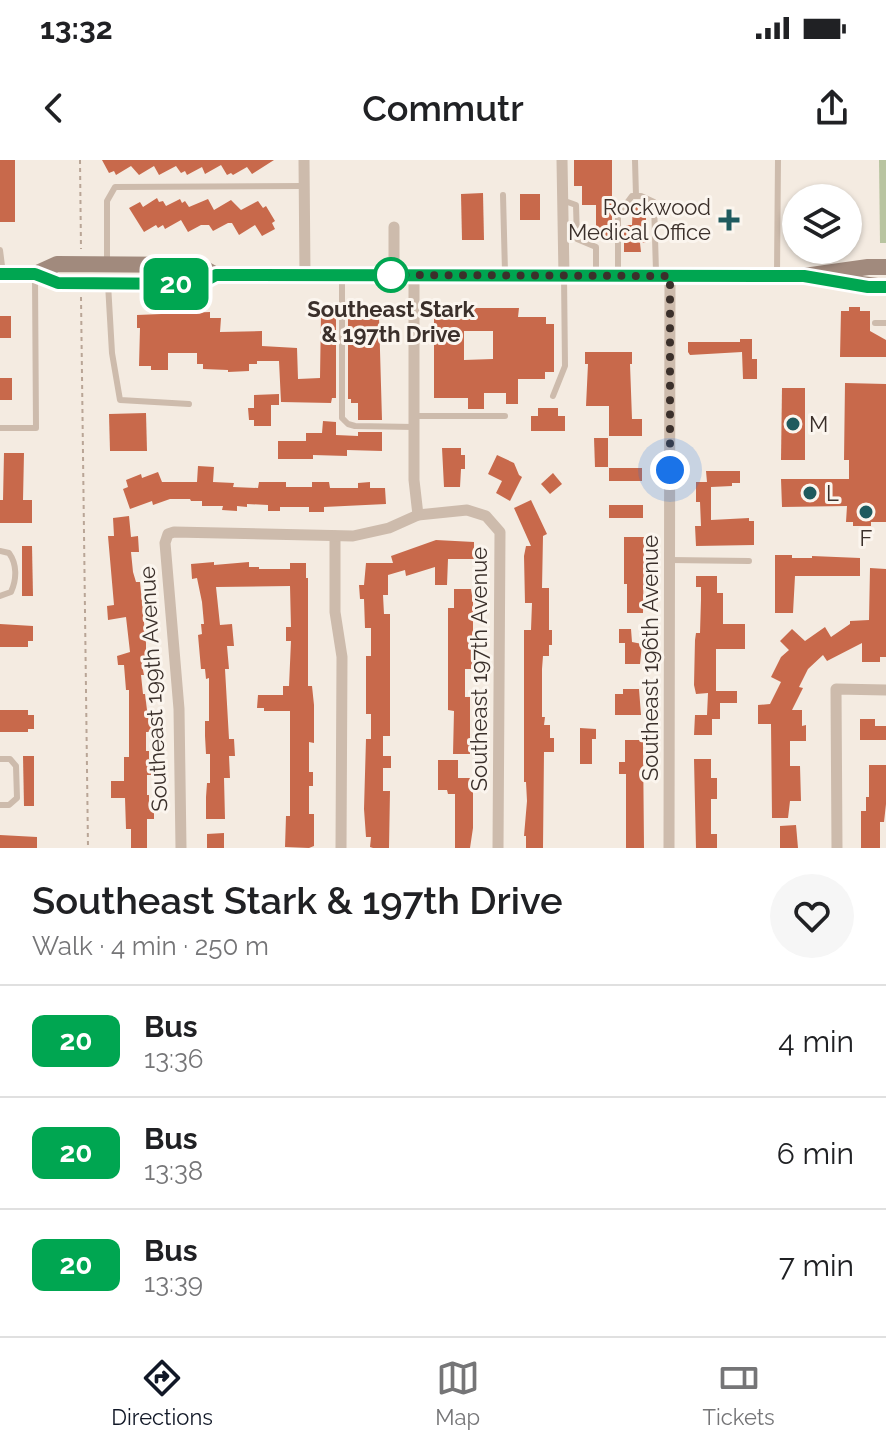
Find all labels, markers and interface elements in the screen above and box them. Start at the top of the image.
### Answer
text: 13:32 [40,11,113,46]
icon: back [32,86,76,130]
icon: share [810,86,854,130]
text: Commutr [362,87,524,129]
map controls [782,184,862,264]
button: layers [782,184,862,264]
place label: Rockwood Medical Office [568,194,711,245]
marker: Rockwood Medical Office [718,209,740,231]
line badge: 20 [140,258,212,310]
marker: Southeast Stark & 197th Drive [374,258,408,292]
text: 20 [160,267,192,300]
place label: Southeast Stark & 197th Drive [307,296,475,347]
place label: M [809,411,828,437]
marker: M [784,415,802,433]
your location [650,450,690,490]
place label: L [826,480,839,506]
marker: L [801,484,819,502]
marker: F [857,503,875,521]
place label: F [860,525,873,551]
street label: Southeast 196th Avenue [637,535,663,781]
street label: Southeast 197th Avenue [466,547,492,791]
street label: Southeast 199th Avenue [134,566,172,812]
button: heart [770,874,854,958]
text: Southeast Stark & 197th Drive [32,878,563,923]
text: Walk · 4 min · 250 m [32,931,269,961]
text: Bus [144,1009,198,1044]
text: 20 [60,1024,92,1057]
text: 4 min [778,1024,854,1059]
text: 13:36 [144,1044,203,1074]
text: Bus [144,1121,198,1156]
text: 20 [60,1136,92,1169]
text: 6 min [777,1136,854,1171]
text: 13:38 [144,1156,203,1186]
text: Bus [144,1233,198,1268]
text: 20 [60,1248,92,1281]
text: 7 min [779,1248,854,1283]
text: 13:39 [144,1268,203,1298]
tab: Directions [111,1356,213,1430]
tab: Map [435,1356,480,1430]
tab: Tickets [703,1356,775,1430]

